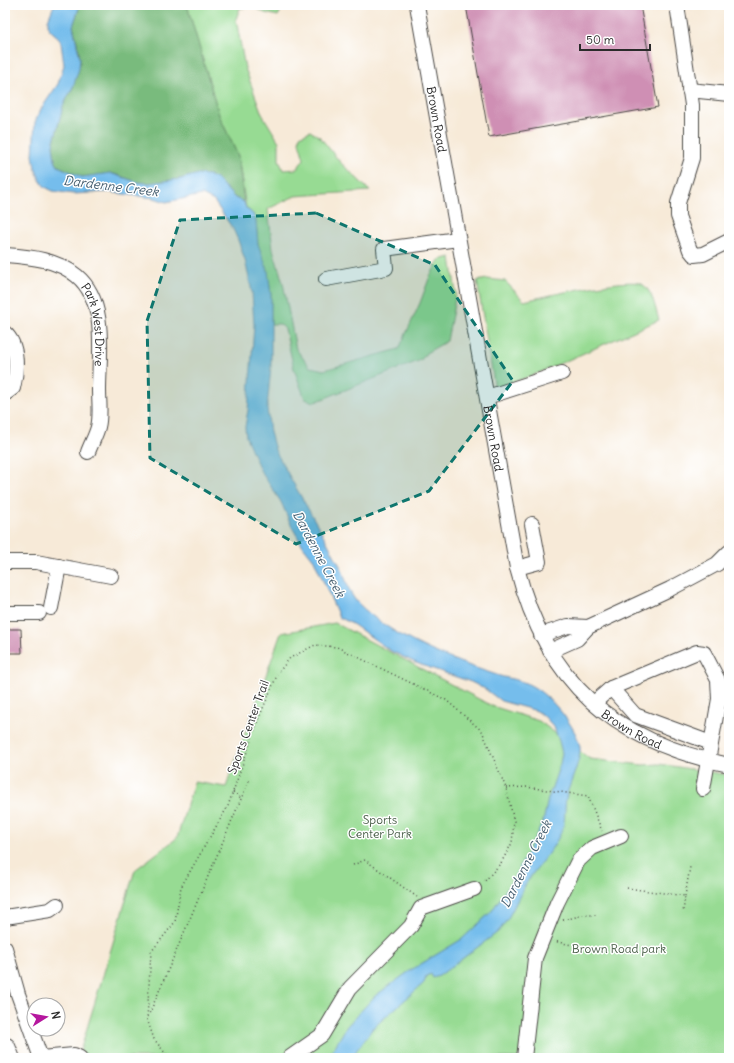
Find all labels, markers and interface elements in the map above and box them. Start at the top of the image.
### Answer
scale bar [580,26,650,52]
text: 50 m [586,32,615,47]
street label: Brown Road [424,85,451,153]
water label: Dardenne Creek [63,172,161,200]
street label: Park West Drive [79,280,108,367]
street label: Brown Road [481,404,507,472]
water label: Dardenne Creek [289,508,350,601]
street label: Sports Center Trail [224,678,272,776]
street label: Brown Road [599,706,664,752]
park label: Sports Center Park [348,812,412,841]
water label: Dardenne Creek [497,816,556,910]
park label: Brown Road park [572,941,666,956]
north arrow [26,997,66,1037]
text: N [48,1010,63,1020]

